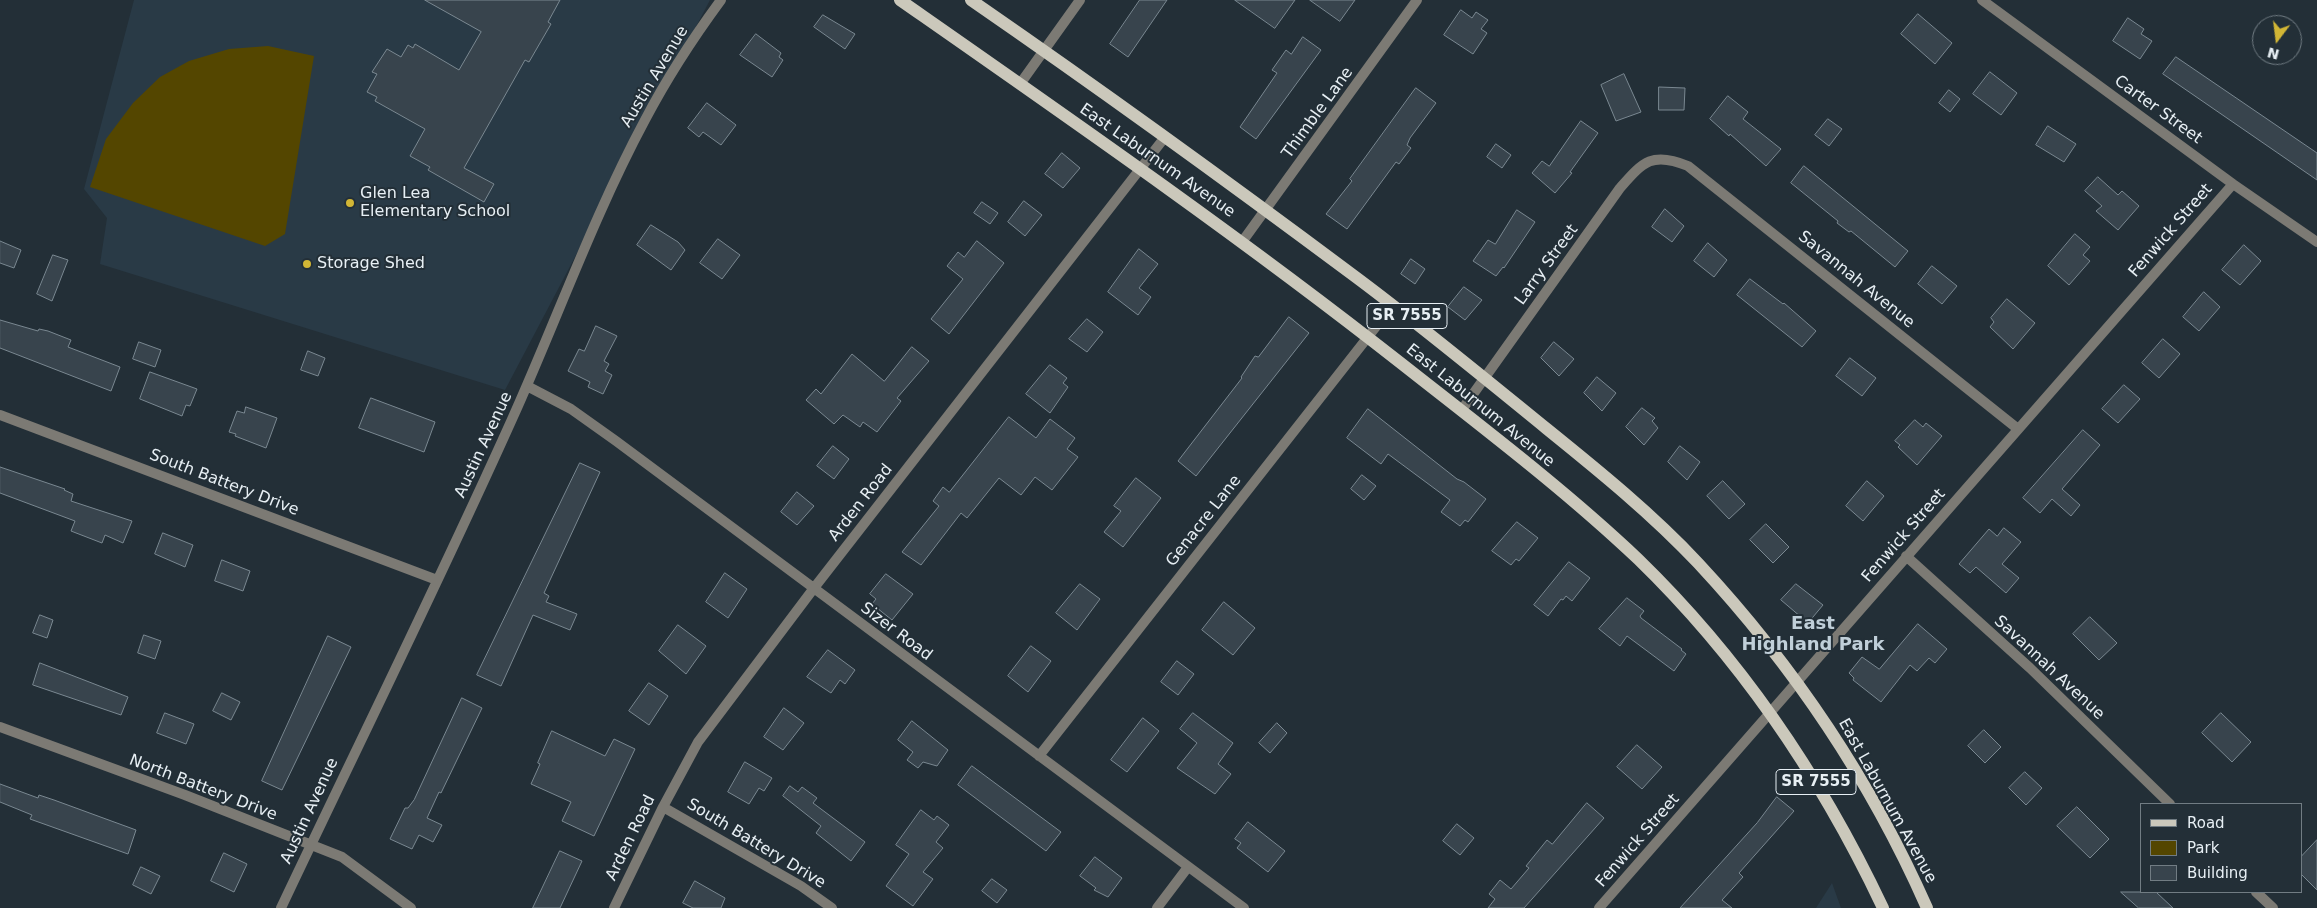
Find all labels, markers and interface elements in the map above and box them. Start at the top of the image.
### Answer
north arrow [2252,15,2302,65]
street label: Austin Avenue [617,23,693,131]
text: N [2266,44,2281,63]
street label: Thimble Lane [1278,64,1358,162]
street label: Carter Street [2110,72,2206,148]
street label: East Laburnum Avenue [1076,100,1238,222]
street label: Fenwick Street [2125,180,2217,282]
place label: Glen Lea Elementary School [360,184,510,222]
marker: Glen Lea Elementary School [344,197,356,209]
street label: Larry Street [1511,221,1583,309]
street label: Savannah Avenue [1794,227,1918,333]
place label: Storage Shed [317,254,425,274]
marker: Storage Shed [301,258,313,270]
road number: SR 7555 [1367,304,1447,328]
street label: East Laburnum Avenue [1402,340,1558,472]
street label: Austin Avenue [451,389,517,501]
street label: South Battery Drive [147,446,301,520]
street label: Arden Road [825,461,897,545]
street label: Genacre Lane [1162,471,1246,571]
street label: Fenwick Street [1858,485,1950,587]
street label: Sizer Road [856,599,936,665]
street label: Savannah Avenue [1990,612,2108,724]
district label: East Highland Park [1742,613,1884,656]
street label: East Laburnum Avenue [1834,715,1940,887]
street label: North Battery Drive [126,751,280,825]
street label: Austin Avenue [277,755,343,867]
road number: SR 7555 [1776,770,1856,794]
street label: Fenwick Street [1592,790,1684,892]
street label: Arden Road [602,792,660,884]
street label: South Battery Drive [683,795,829,893]
legend [2140,803,2302,893]
text: Road [2187,814,2225,832]
text: Park [2187,839,2219,857]
text: Building [2187,864,2248,882]

